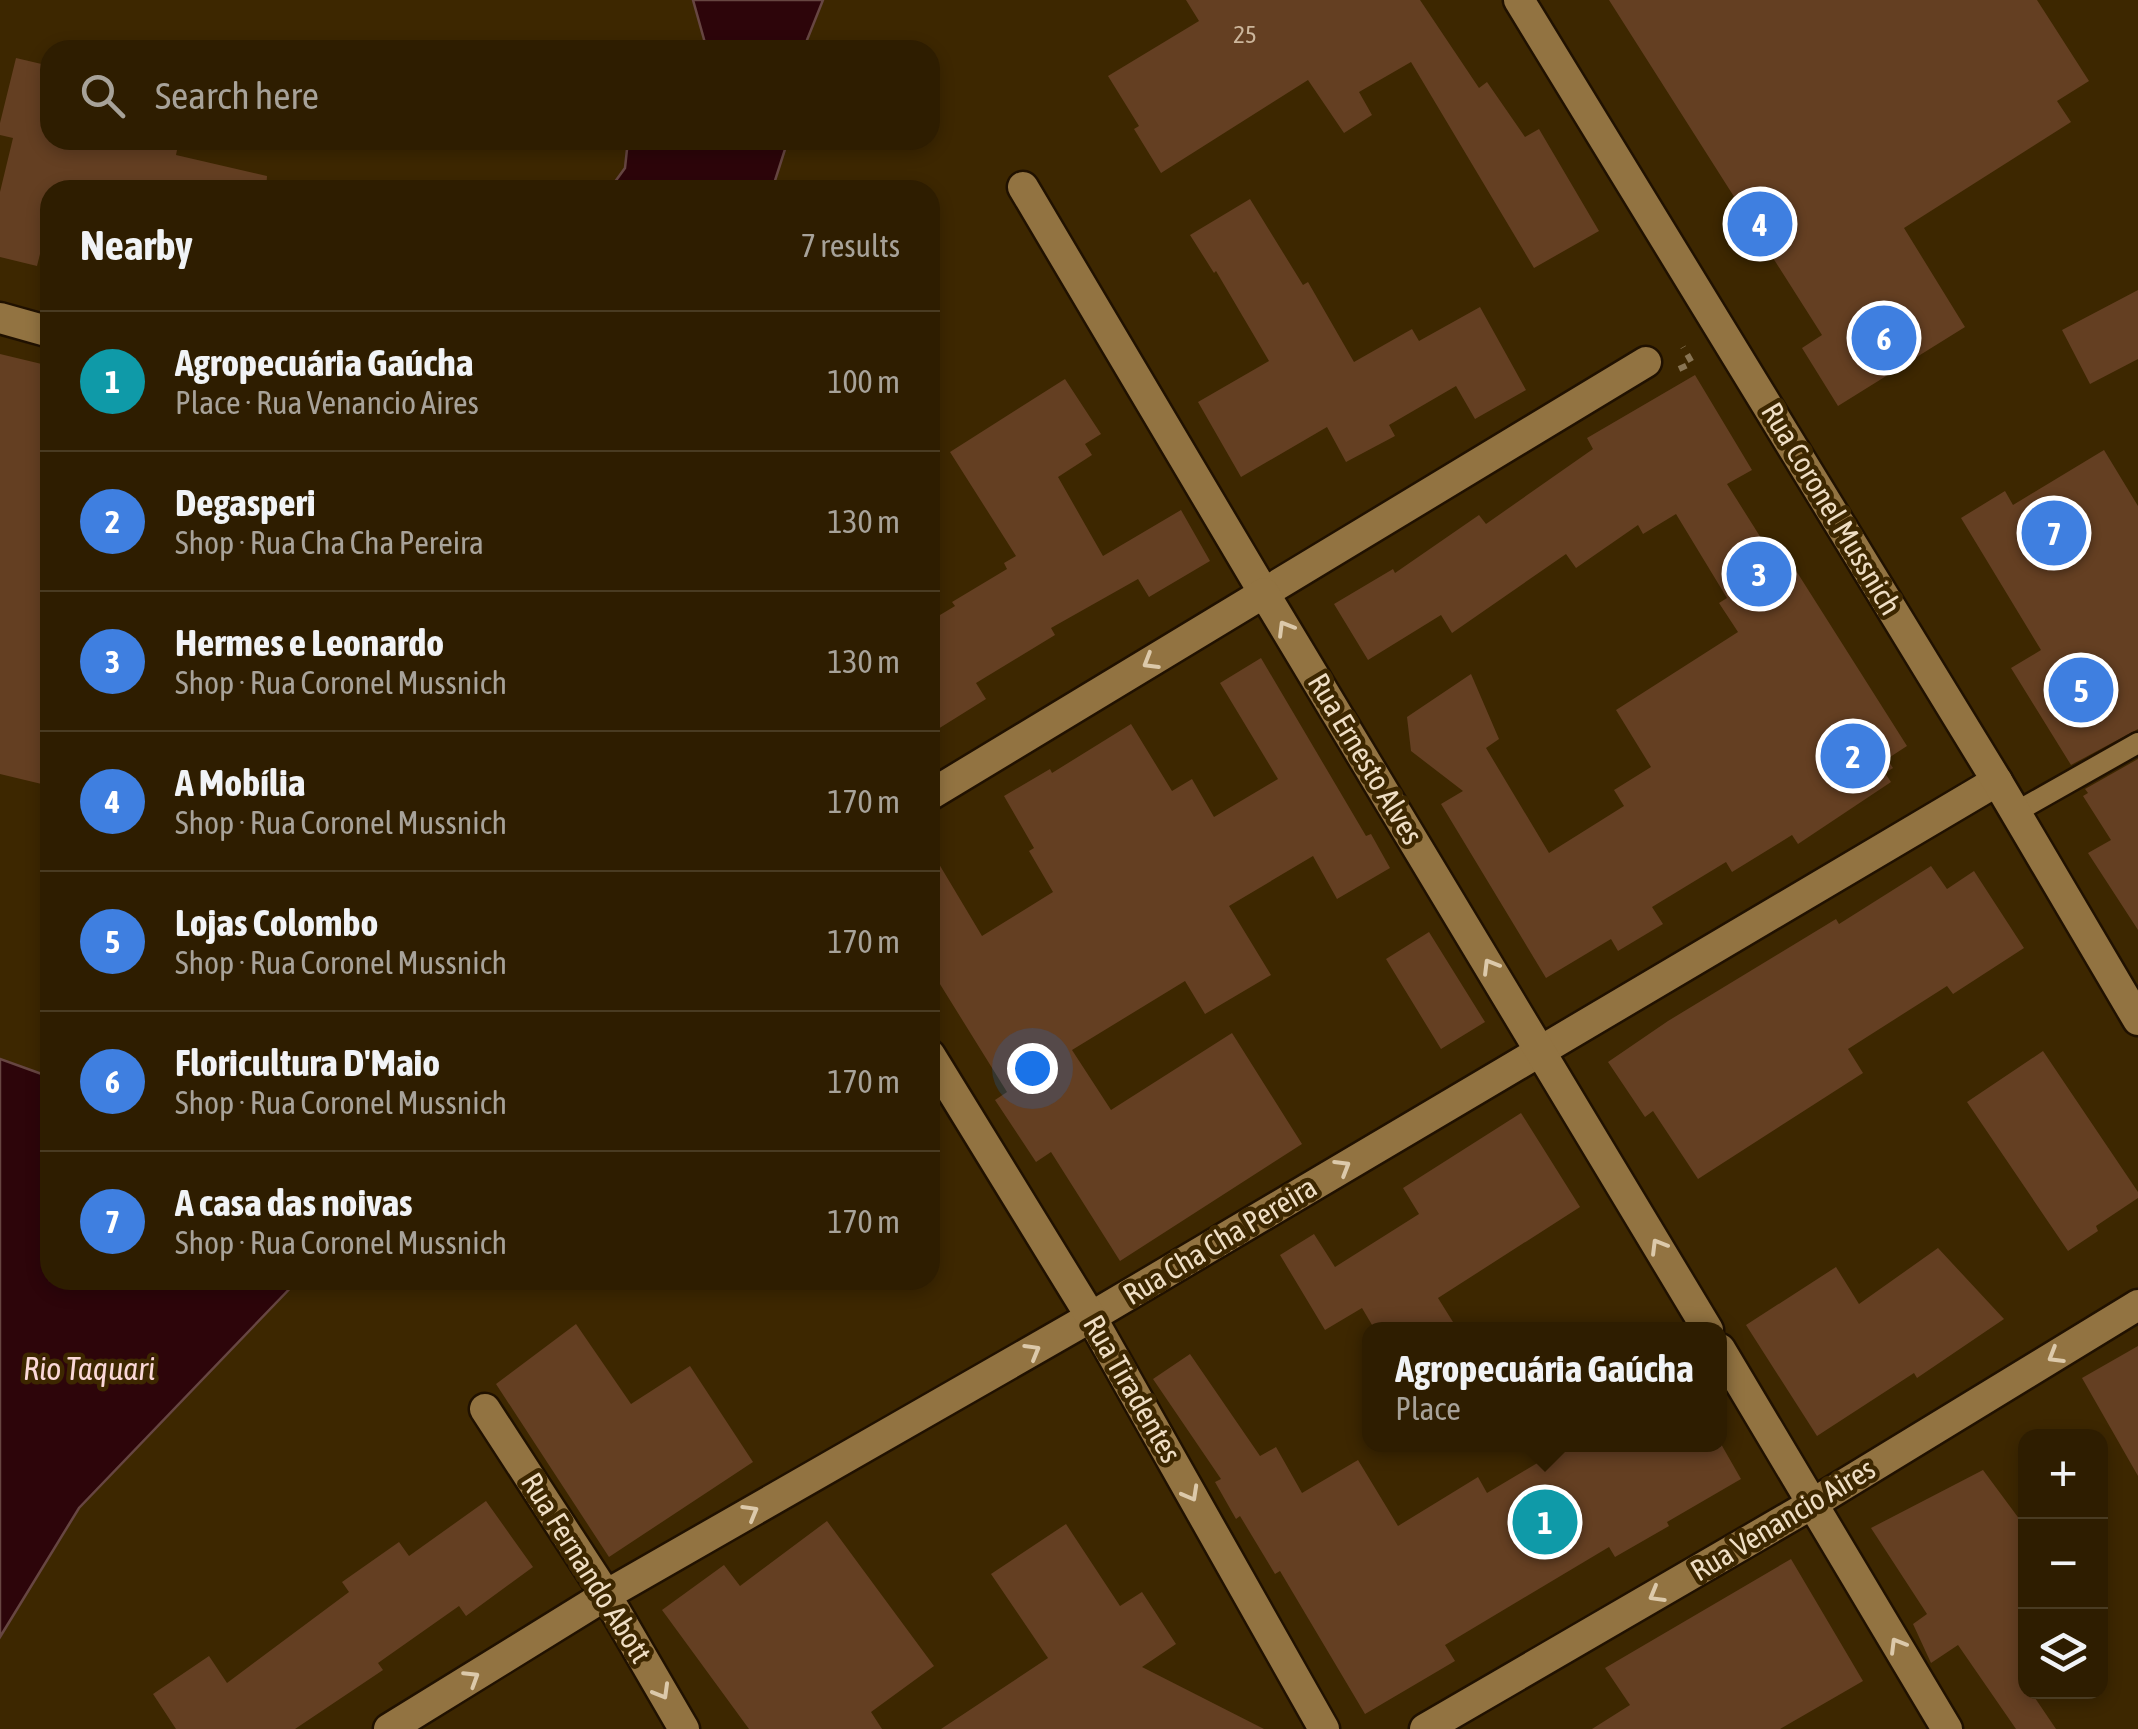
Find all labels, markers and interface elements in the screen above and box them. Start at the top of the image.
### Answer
house number: 25 [1233,20,1257,48]
search box [40,40,940,150]
icon: search [75,68,130,123]
text: Search here [155,74,319,117]
pin: 4 [1728,186,1792,262]
text: Nearby [80,221,193,269]
text: 7 results [801,227,900,264]
pin: 6 [1852,300,1916,376]
text: Agropecuária Gaúcha [175,341,473,384]
text: 1 [105,363,120,400]
text: 100 m [827,363,900,400]
text: Place · Rua Venancio Aires [175,384,479,421]
street label: Rua Coronel Mussnich [1755,396,1909,621]
text: Degasperi [175,481,315,524]
pin: 7 [2022,496,2086,570]
text: 2 [105,503,120,540]
text: 130 m [827,503,900,540]
text: Shop · Rua Cha Cha Pereira [175,524,484,561]
pin: 3 [1726,536,1792,612]
text: Hermes e Leonardo [175,621,444,664]
one-way arrow [1278,621,1297,639]
text: 3 [105,643,120,680]
text: 130 m [827,643,900,680]
one-way arrow [1143,650,1161,669]
pin: 5 [2048,652,2114,728]
text: Shop · Rua Coronel Mussnich [175,664,507,701]
street label: Rua Ernesto Alves [1302,667,1430,850]
pin: 2 [1820,718,1886,794]
text: A Mobília [175,761,305,804]
text: 4 [105,783,120,820]
text: 170 m [827,783,900,820]
text: Shop · Rua Coronel Mussnich [175,804,507,841]
text: Lojas Colombo [175,901,378,944]
text: 5 [105,923,120,960]
text: 170 m [827,923,900,960]
text: Shop · Rua Coronel Mussnich [175,944,507,981]
one-way arrow [1483,959,1502,977]
text: Floricultura D'Maio [175,1041,440,1084]
your location [1007,1043,1058,1094]
text: 6 [105,1063,120,1100]
text: 170 m [827,1063,900,1100]
text: Shop · Rua Coronel Mussnich [175,1084,507,1121]
one-way arrow [1332,1160,1350,1179]
street label: Rua Cha Cha Pereira [1117,1169,1322,1311]
text: A casa das noivas [175,1181,413,1224]
text: 7 [105,1203,120,1240]
text: 170 m [827,1203,900,1240]
text: Shop · Rua Coronel Mussnich [175,1224,507,1261]
one-way arrow [1651,1239,1670,1257]
street label: Rua Tiradentes [1077,1309,1189,1468]
popup [1362,1322,1727,1452]
one-way arrow [1023,1343,1041,1363]
one-way arrow [2048,1343,2066,1362]
text: Agropecuária Gaúcha [1395,1347,1694,1390]
water label: Rio Taquari [23,1350,155,1387]
text: Place [1395,1390,1461,1427]
map controls [2018,1429,2108,1699]
button: + [2018,1429,2108,1519]
street label: Rua Venancio Aires [1684,1451,1881,1588]
street label: Rua Fernando Abott [515,1466,659,1669]
one-way arrow [1179,1483,1198,1501]
pin: 1 [1512,1484,1578,1560]
one-way arrow [740,1505,758,1524]
button: − [2018,1519,2108,1609]
one-way arrow [1649,1583,1667,1602]
button: layers [2018,1609,2108,1699]
one-way arrow [1890,1638,1909,1656]
one-way arrow [461,1671,479,1690]
one-way arrow [650,1681,670,1699]

